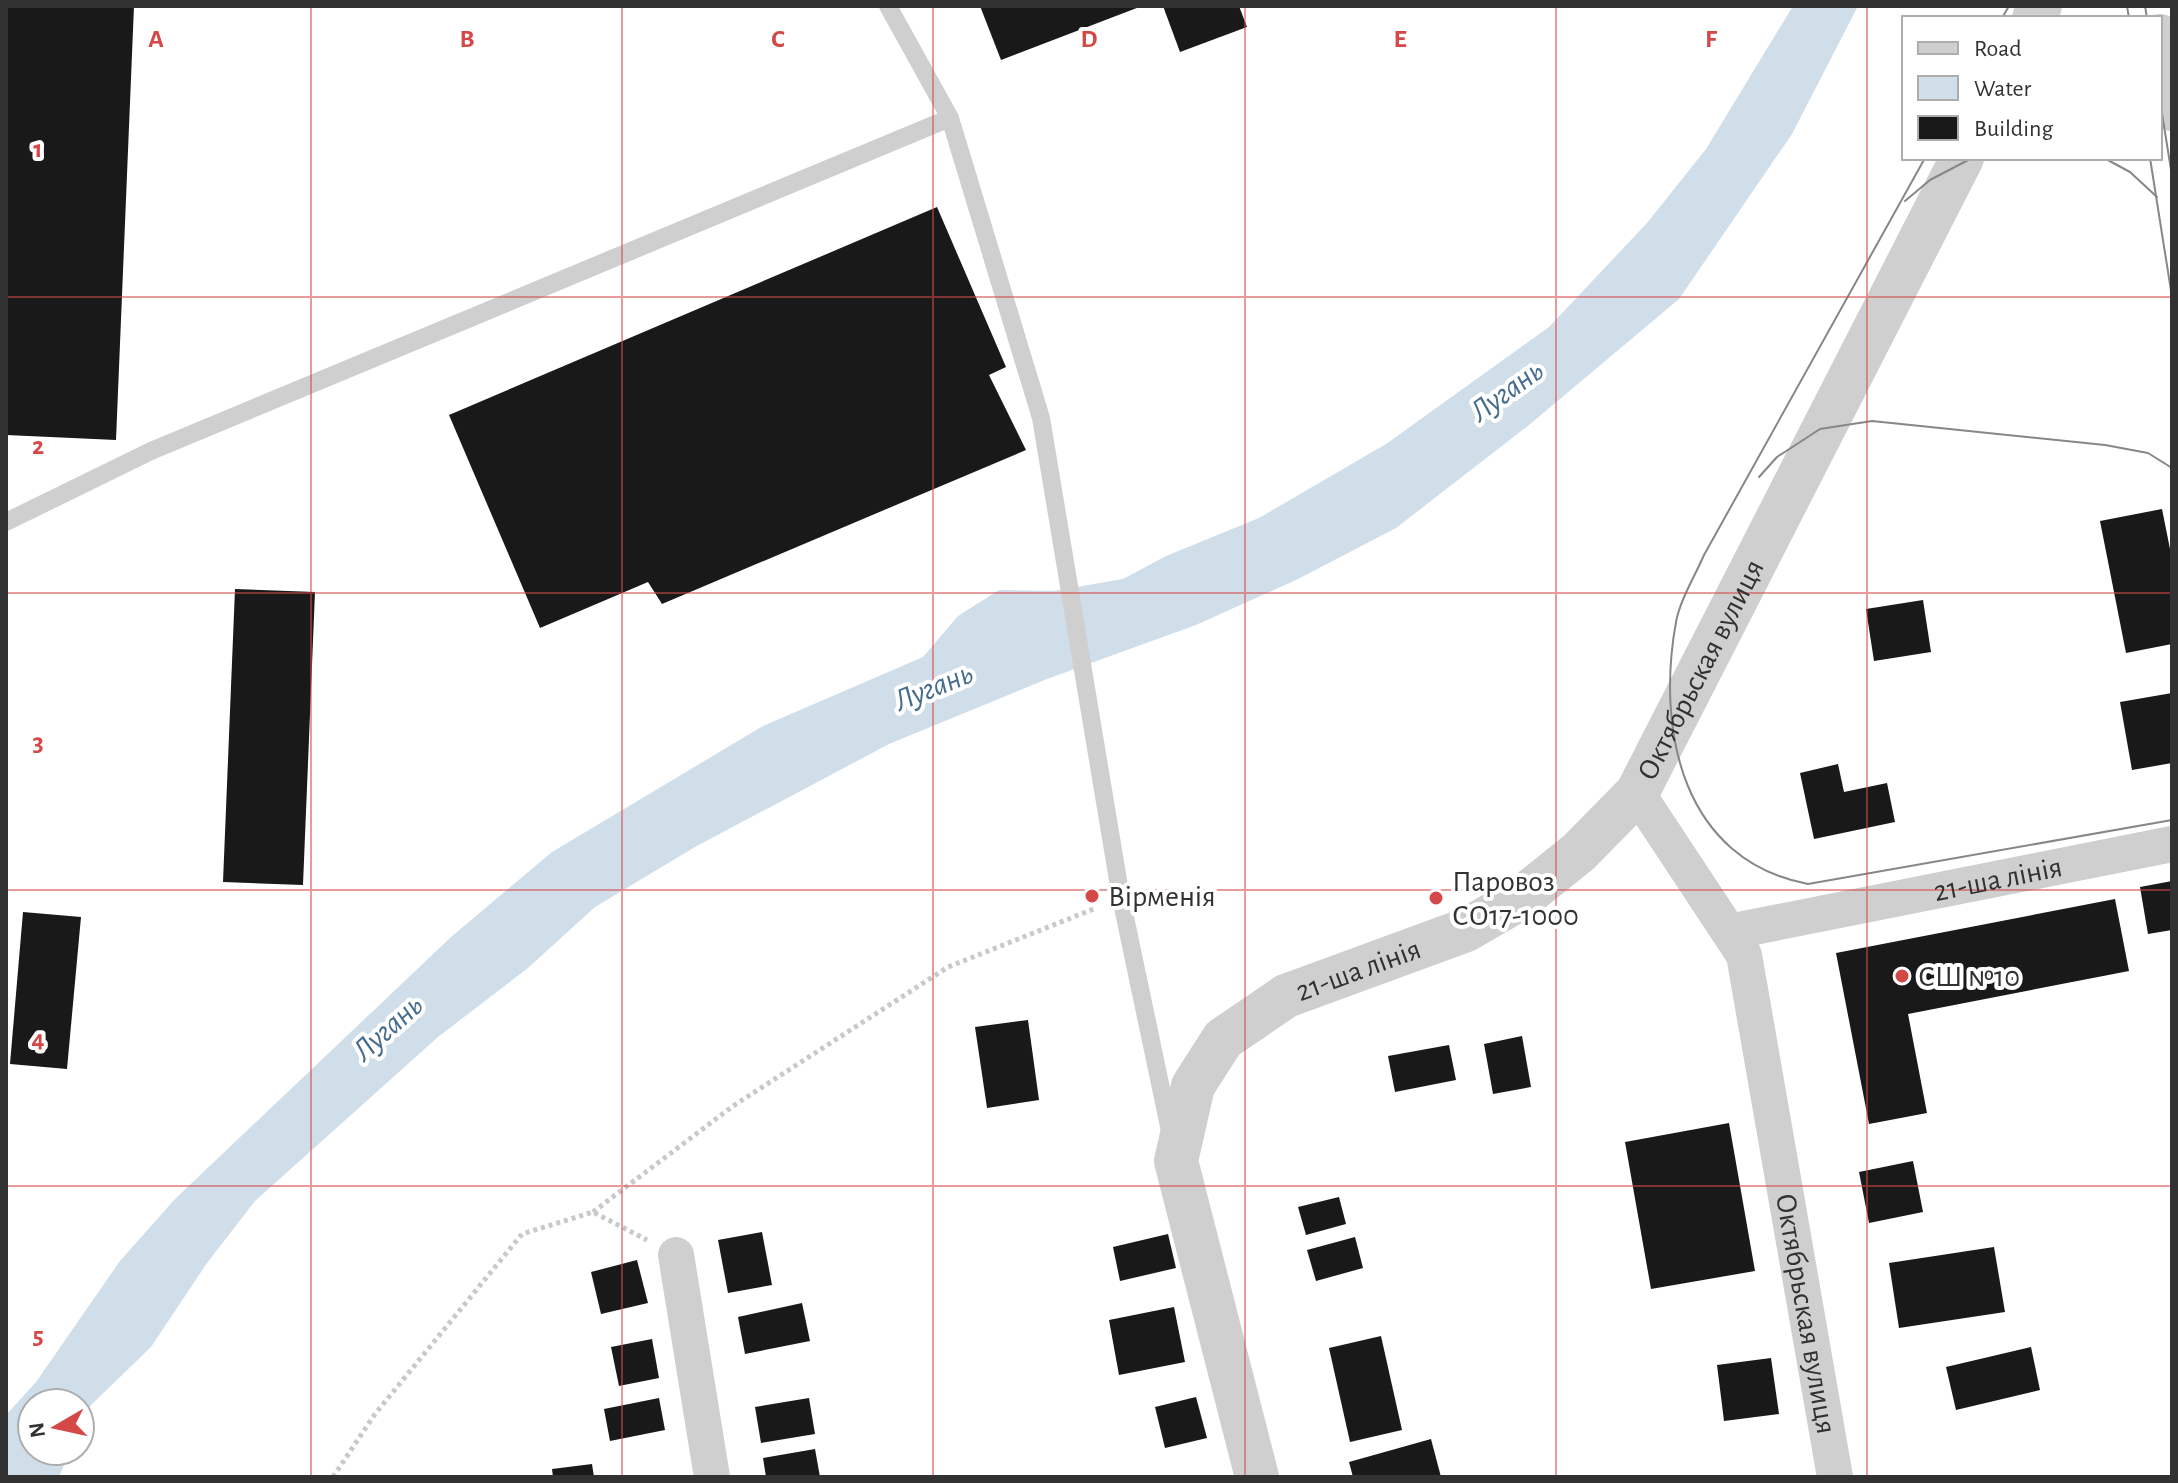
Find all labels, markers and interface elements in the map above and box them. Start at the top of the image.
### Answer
legend [1902,16,2162,160]
text: A [148,26,164,52]
text: B [459,26,475,52]
text: C [771,26,785,52]
text: D [1080,26,1098,52]
text: E [1393,26,1407,52]
text: F [1705,26,1718,52]
text: Road [1974,37,2022,61]
text: Water [1974,77,2032,101]
text: Building [1974,117,2053,141]
text: 1 [33,136,43,162]
water label: Лугань [1463,354,1549,429]
text: 2 [32,433,44,459]
street label: Октябрьская вулиця [1632,555,1770,785]
water label: Лугань [888,657,978,718]
text: 3 [32,730,44,756]
street label: 21-ша лінія [1931,852,2065,907]
place label: Паровоз СО17-1000 [1452,867,1579,931]
place label: Вірменія [1108,882,1216,912]
marker: Вірменія [1083,887,1101,905]
marker: Паровоз СО17-1000 [1427,889,1445,907]
street label: 21-ша лінія [1292,934,1425,1007]
place label: СШ №10 [1918,962,2020,992]
marker: СШ №10 [1893,967,1911,985]
water label: Лугань [346,988,429,1068]
text: 4 [31,1026,45,1052]
street label: Октябрьская вулиця [1770,1191,1841,1436]
text: 5 [32,1323,44,1349]
north arrow [16,1387,96,1467]
text: N [25,1421,49,1439]

